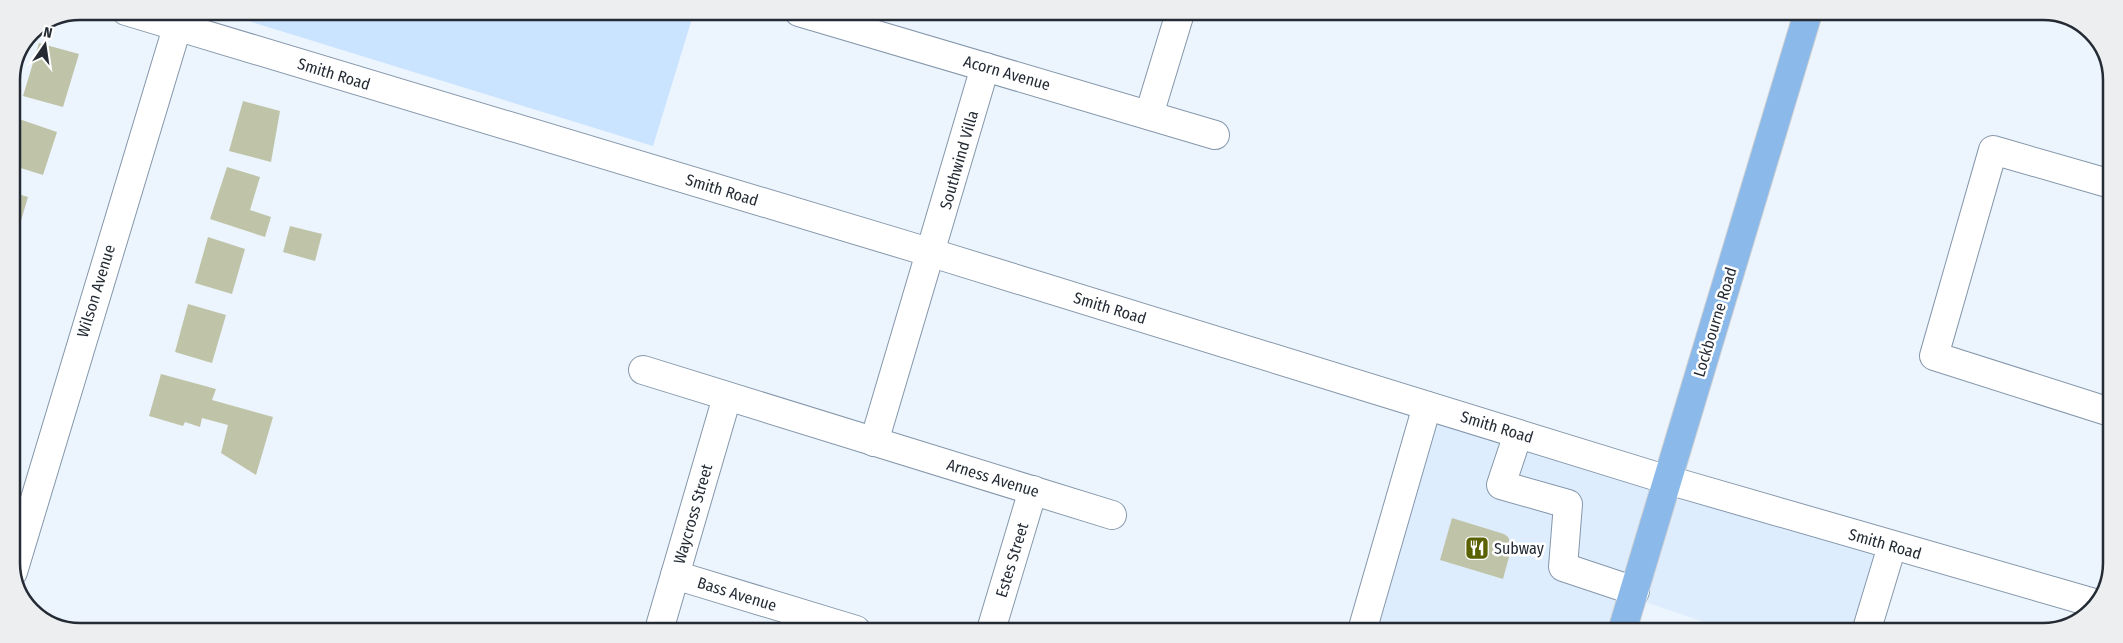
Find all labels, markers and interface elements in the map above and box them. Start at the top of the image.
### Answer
north arrow [20,20,70,70]
text: N [42,24,54,42]
street label: Acorn Avenue [961,52,1053,94]
street label: Smith Road [295,54,373,94]
street label: Southwind Villa [936,108,982,212]
street label: Smith Road [683,170,761,210]
street label: Wilson Avenue [73,242,119,340]
street label: Lockbourne Road [1689,265,1741,379]
street label: Smith Road [1071,288,1149,328]
street label: Smith Road [1458,407,1536,447]
street label: Arness Avenue [944,455,1042,501]
street label: Waycross Street [670,461,717,566]
street label: Estes Street [992,520,1033,600]
street label: Smith Road [1846,525,1924,563]
restaurant icon: Subway [1464,535,1490,561]
place label: Subway [1494,539,1545,558]
street label: Bass Avenue [695,573,779,615]

